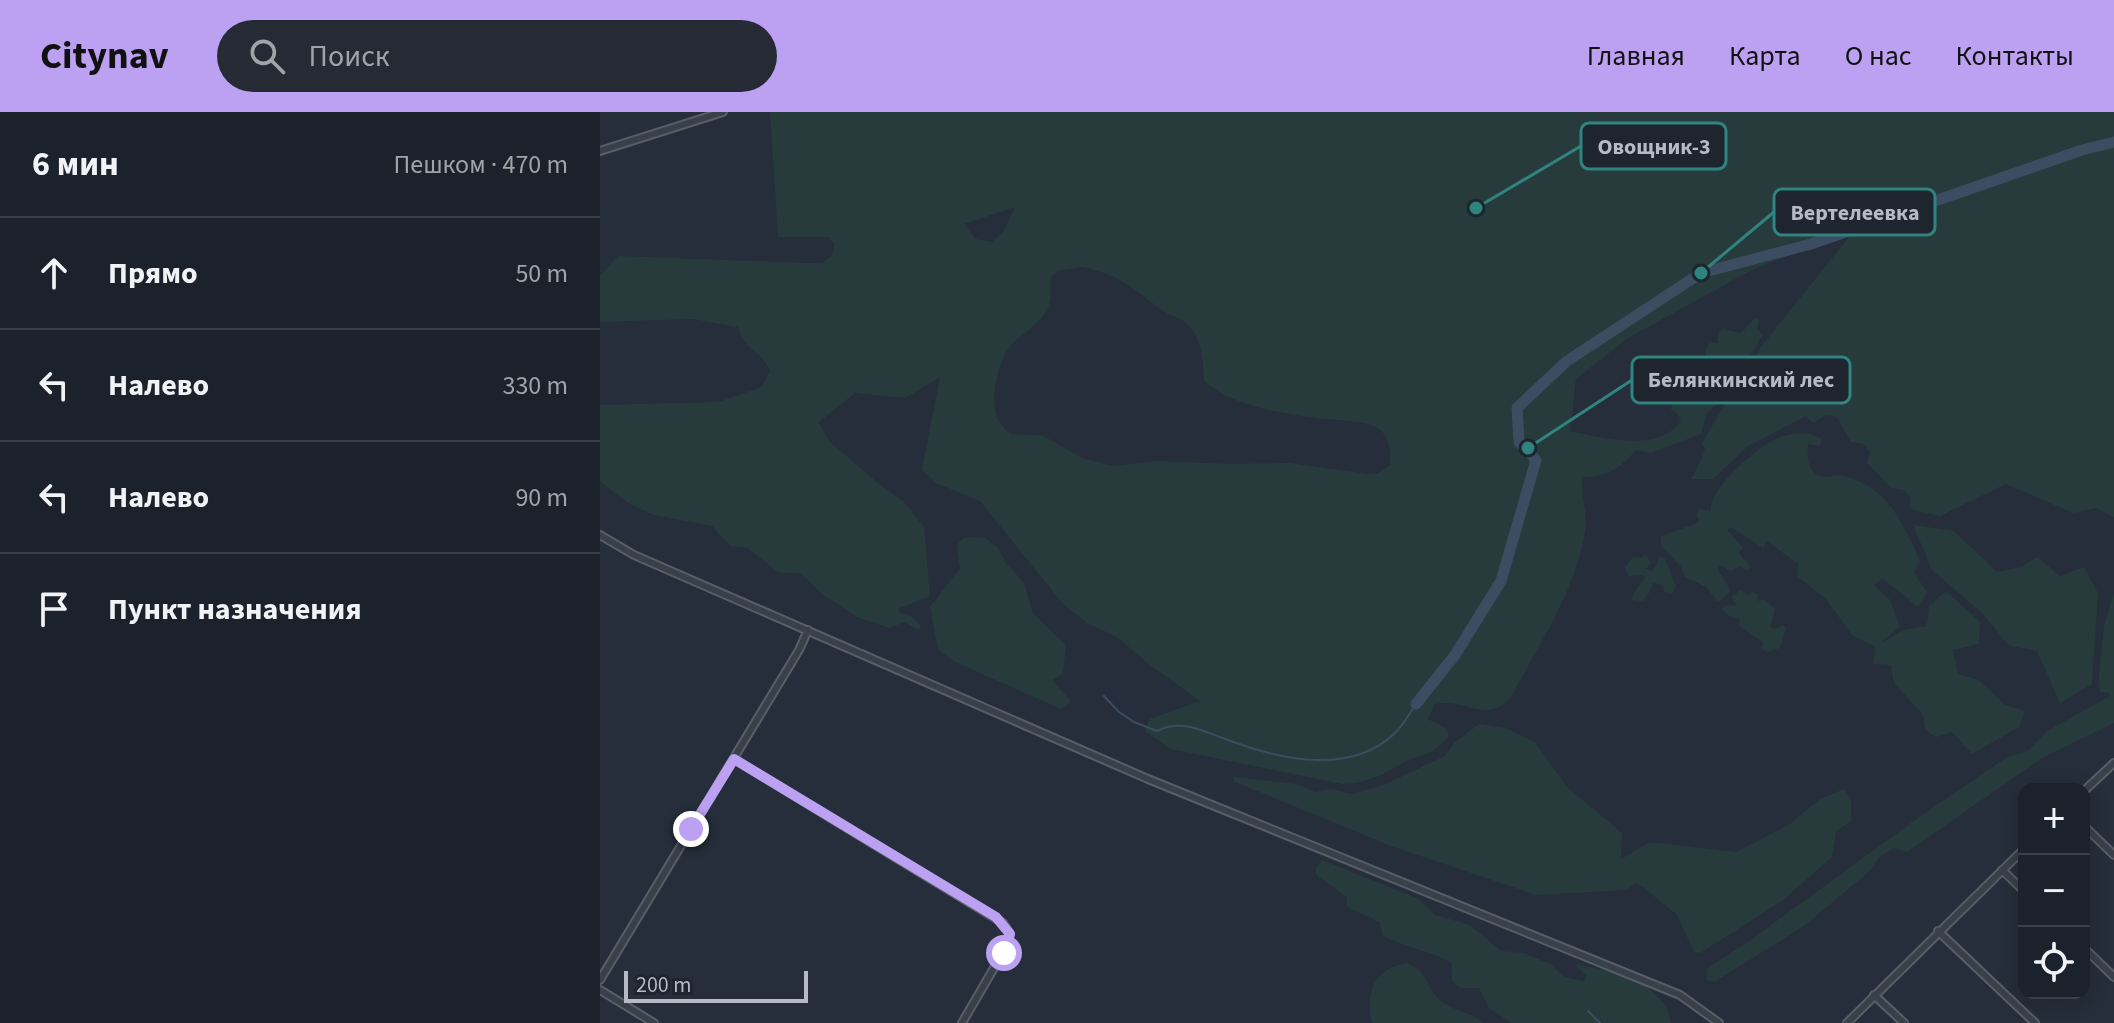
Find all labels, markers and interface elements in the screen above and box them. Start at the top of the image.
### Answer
search box [217,20,777,92]
text: Citynav [40,29,169,83]
icon: search [245,34,289,78]
text: Поиск [309,35,390,78]
text: Главная [1587,36,1685,76]
text: Карта [1729,36,1801,76]
text: О нас [1845,36,1912,76]
text: Контакты [1956,36,2074,76]
callout: Овощник-3 [1581,123,1726,169]
text: Овощник-3 [1597,131,1711,163]
text: 6 мин [32,140,119,189]
text: Пешком · 470 m [393,146,568,183]
callout: Вертелеевка [1774,189,1935,235]
text: Вертелеевка [1791,197,1920,229]
icon: ahead [32,251,76,295]
text: Прямо [108,252,198,295]
text: 50 m [515,255,568,292]
callout: Белянкинский лес [1632,357,1850,403]
icon: left [32,363,76,407]
text: Налево [108,364,209,407]
text: Белянкинский лес [1648,364,1834,396]
text: 330 m [502,367,568,404]
icon: left [32,475,76,519]
text: Налево [108,476,209,519]
text: 90 m [515,479,568,516]
icon: arrive [32,587,76,631]
text: Пункт назначения [108,588,362,631]
map controls [2018,783,2090,999]
button: + [2018,783,2090,855]
route end [673,811,709,847]
button: − [2018,855,2090,927]
button: locate [2018,927,2090,999]
route start [986,935,1022,971]
scale bar [624,967,808,1003]
text: 200 m [636,969,691,1001]

